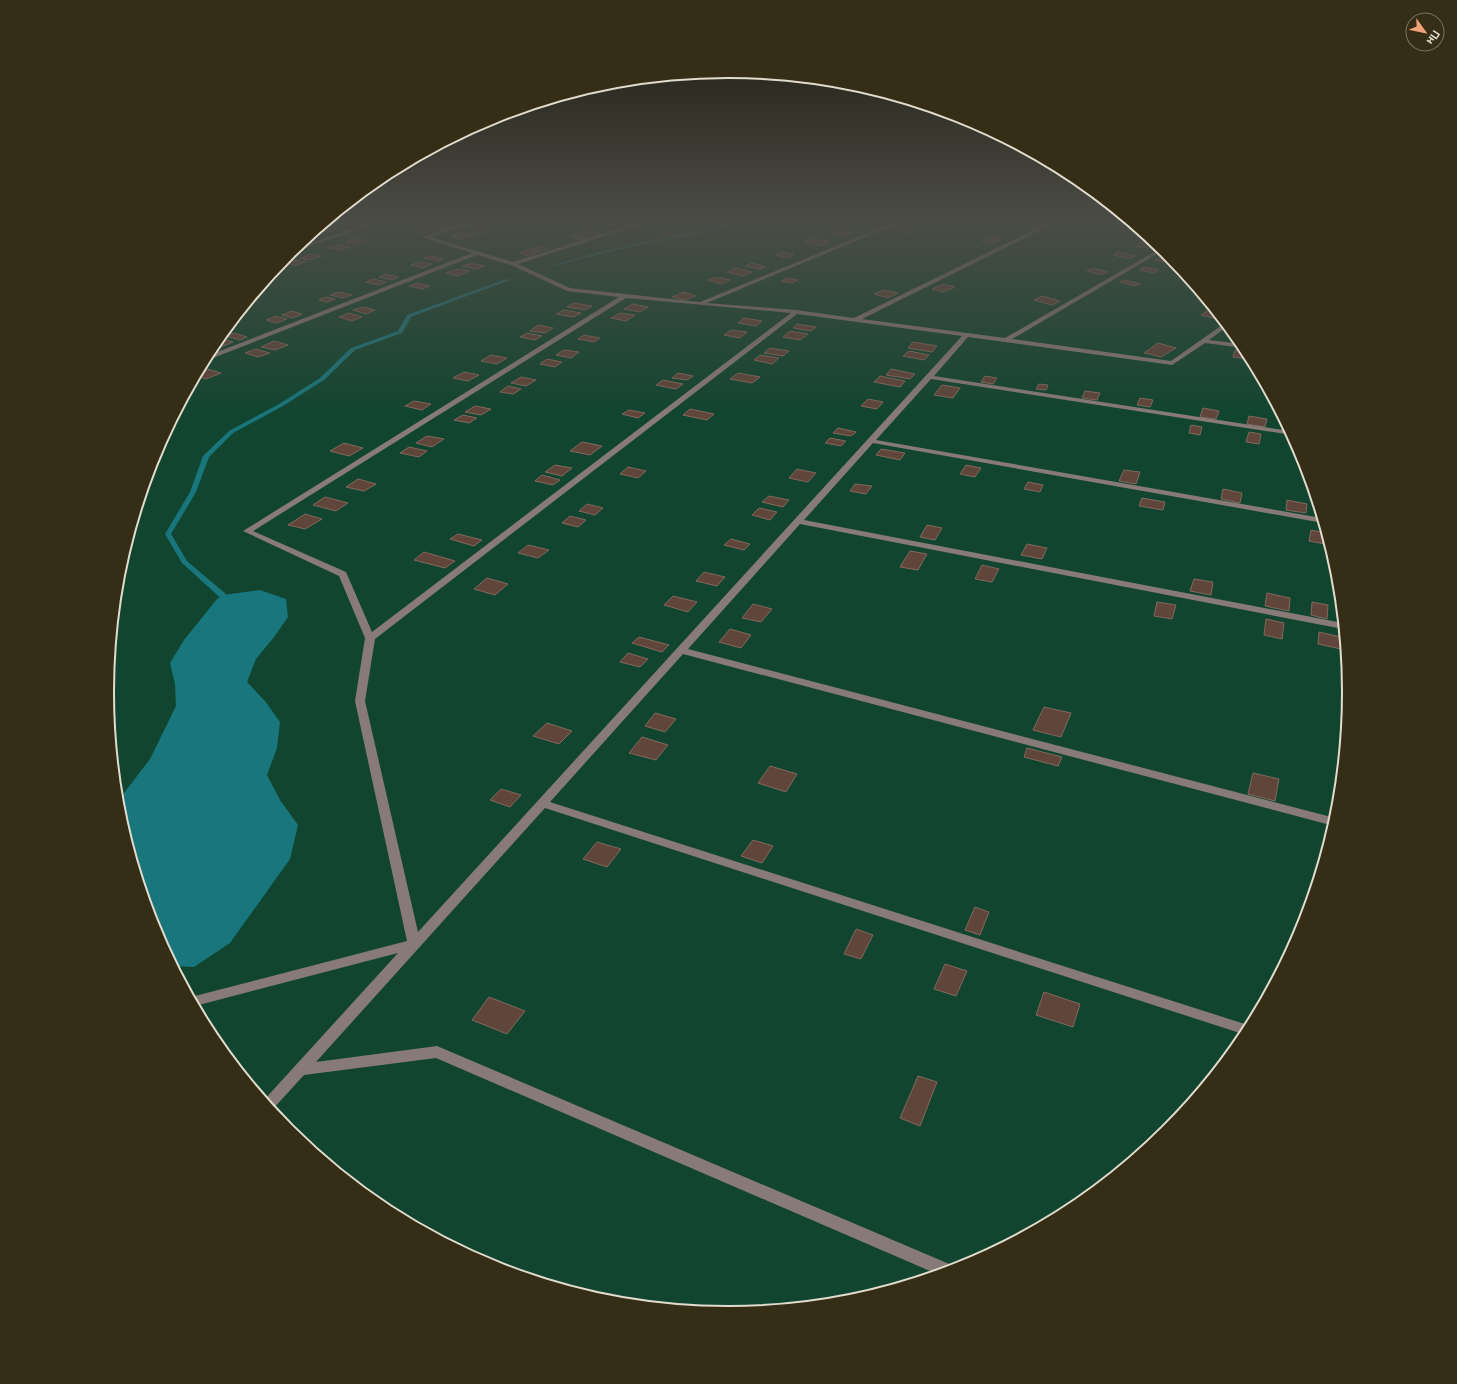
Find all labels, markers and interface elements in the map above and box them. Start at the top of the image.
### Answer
north arrow [1405,12,1445,52]
text: Пн [1424,27,1442,47]

